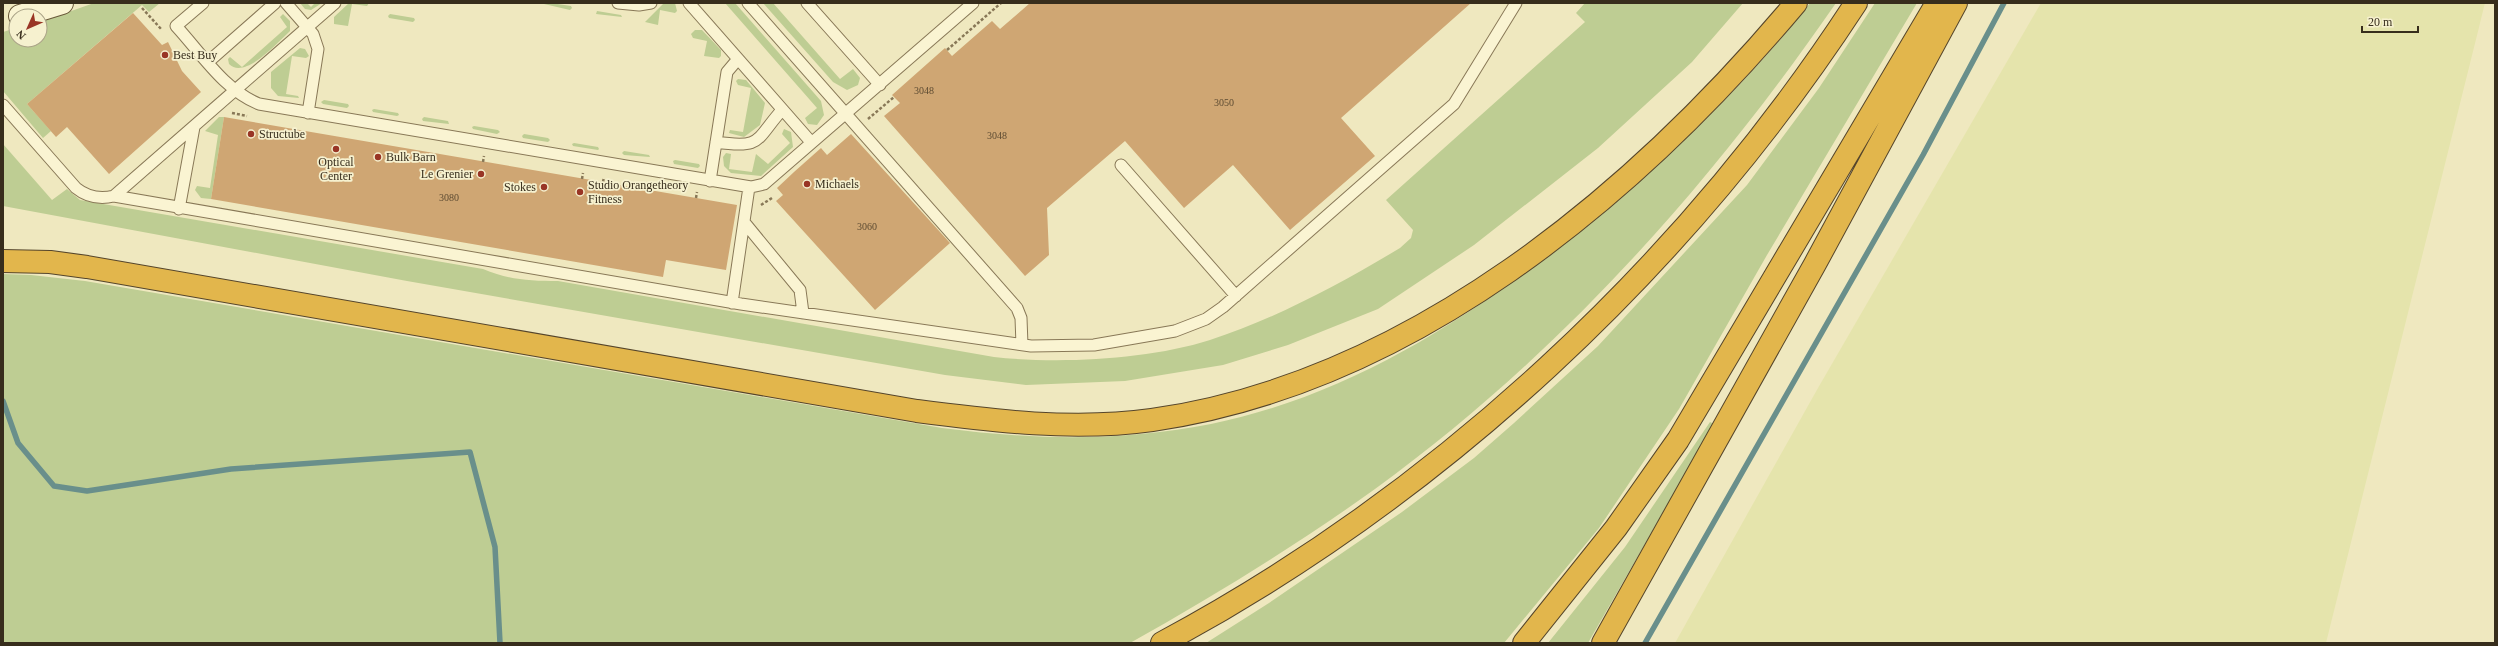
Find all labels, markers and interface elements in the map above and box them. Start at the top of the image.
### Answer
north arrow [8,8,48,48]
scale bar [2362,8,2418,34]
text: 20 m [2368,15,2393,29]
text: N [14,28,28,42]
place label: Best Buy [173,48,217,62]
marker: Best Buy [160,50,170,60]
house number: 3048 [914,85,934,96]
house number: 3050 [1214,97,1234,108]
place label: Structube [259,127,305,141]
marker: Structube [246,129,256,139]
house number: 3048 [987,130,1007,141]
marker: Optical Center [331,144,341,154]
place label: Bulk Barn [386,150,436,164]
marker: Bulk Barn [373,152,383,162]
place label: Optical Center [318,155,354,183]
place label: Le Grenier [421,167,473,181]
marker: Le Grenier [476,169,486,179]
place label: Michaels [815,177,859,191]
place label: Studio Orangetheory Fitness [588,178,688,206]
marker: Michaels [802,179,812,189]
place label: Stokes [504,180,536,194]
marker: Stokes [539,182,549,192]
marker: Studio Orangetheory Fitness [575,187,585,197]
house number: 3080 [439,192,459,203]
house number: 3060 [857,221,877,232]

